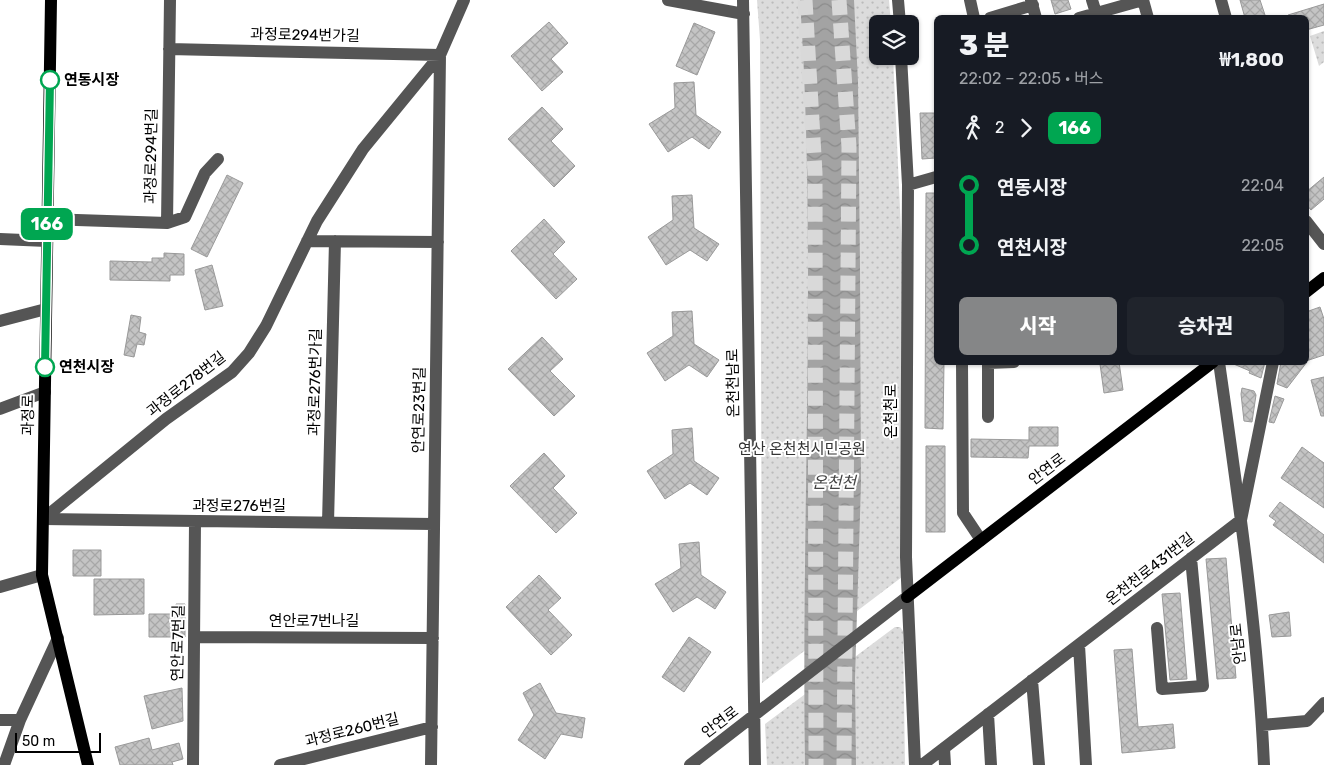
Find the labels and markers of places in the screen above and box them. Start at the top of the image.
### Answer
marker: 연동시장 [40,70,60,90]
place label: 연동시장 [64,71,119,89]
marker: 연천시장 [35,357,55,377]
place label: 연천시장 [59,358,114,376]

